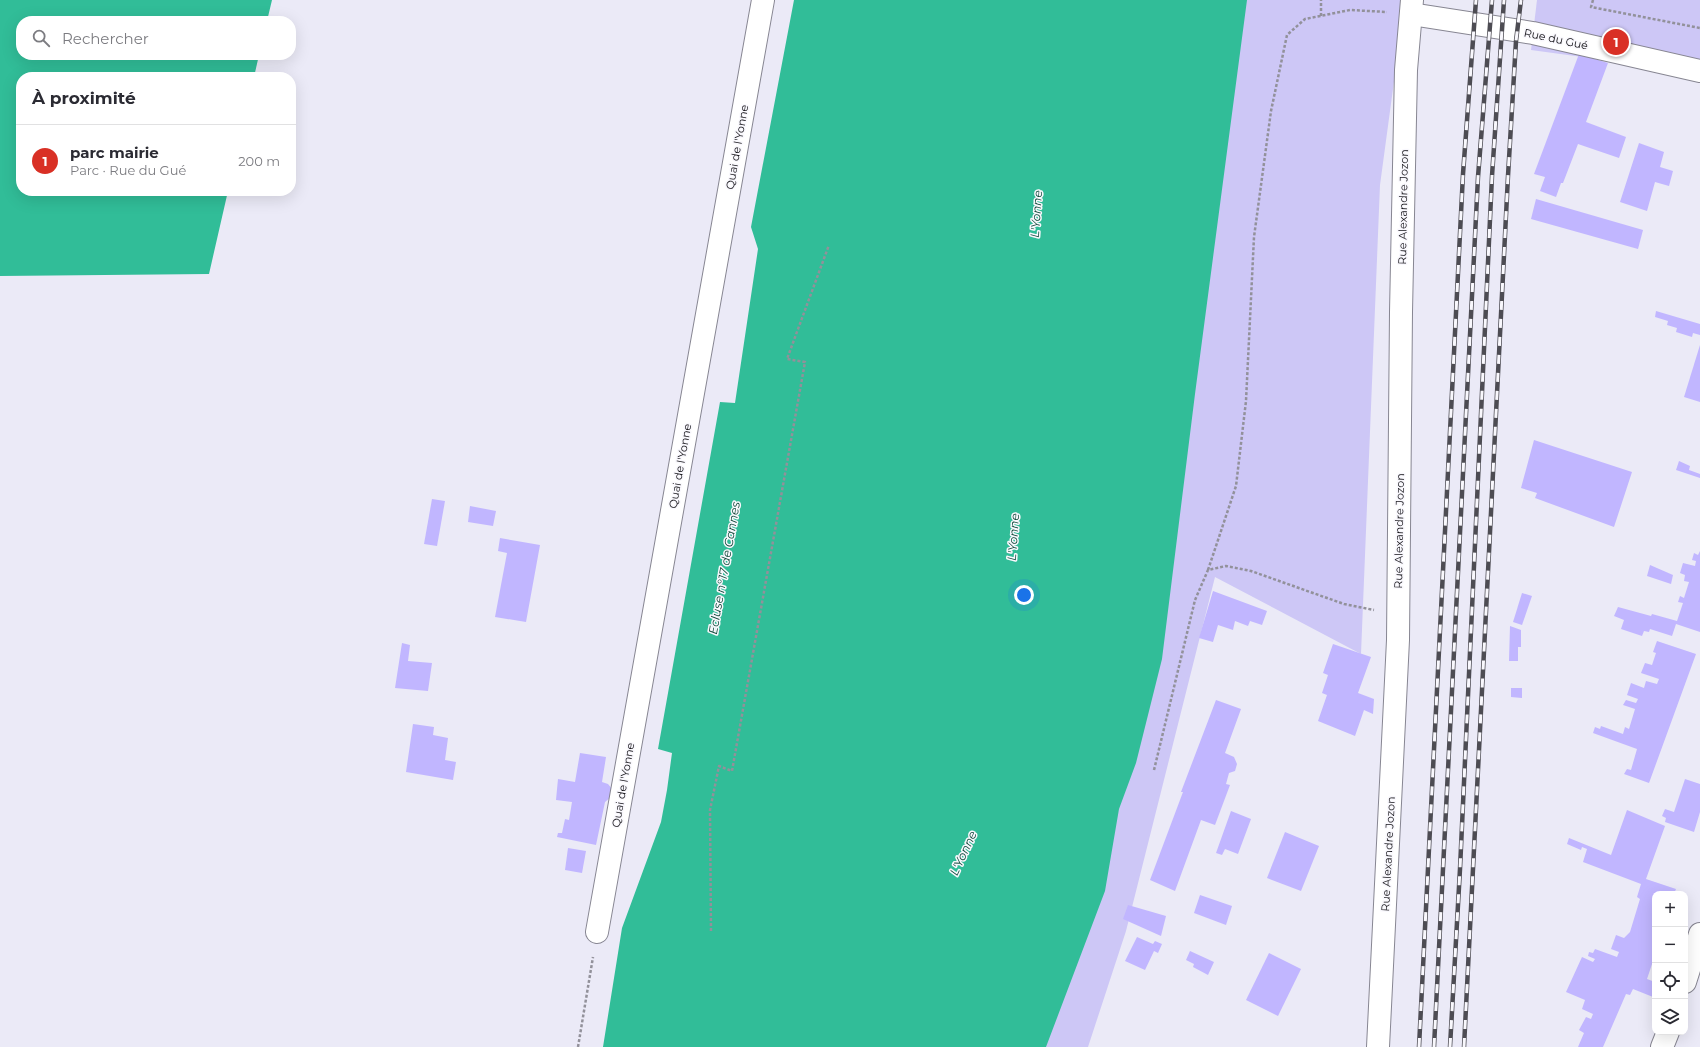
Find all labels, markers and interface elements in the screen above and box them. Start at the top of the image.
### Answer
search box [16,16,296,60]
street label: Rue du Gué [1523,25,1590,53]
icon: search [30,27,52,49]
pin: 1 [1603,27,1629,57]
text: Rechercher [62,29,149,48]
text: À proximité [32,88,136,108]
street label: Quai de l'Yonne [723,103,751,190]
text: parc mairie [70,143,159,162]
street label: Rue Alexandre Jozon [1395,149,1411,265]
text: 1 [42,153,48,169]
text: 200 m [238,153,280,169]
text: Parc · Rue du Gué [70,162,186,178]
water label: L'Yonne [1027,190,1045,238]
street label: Quai de l'Yonne [666,422,694,509]
street label: Rue Alexandre Jozon [1391,473,1407,589]
water label: Ecluse n°17 de Cannes [705,500,743,635]
water label: L'Yonne [1004,513,1022,561]
your location [1014,585,1034,605]
street label: Quai de l'Yonne [609,741,637,828]
street label: Rue Alexandre Jozon [1378,796,1398,912]
water label: L'Yonne [946,828,980,878]
map controls [1652,891,1688,1035]
button: + [1652,891,1688,927]
button: − [1652,927,1688,963]
button: locate [1652,963,1688,999]
button: layers [1652,999,1688,1035]

